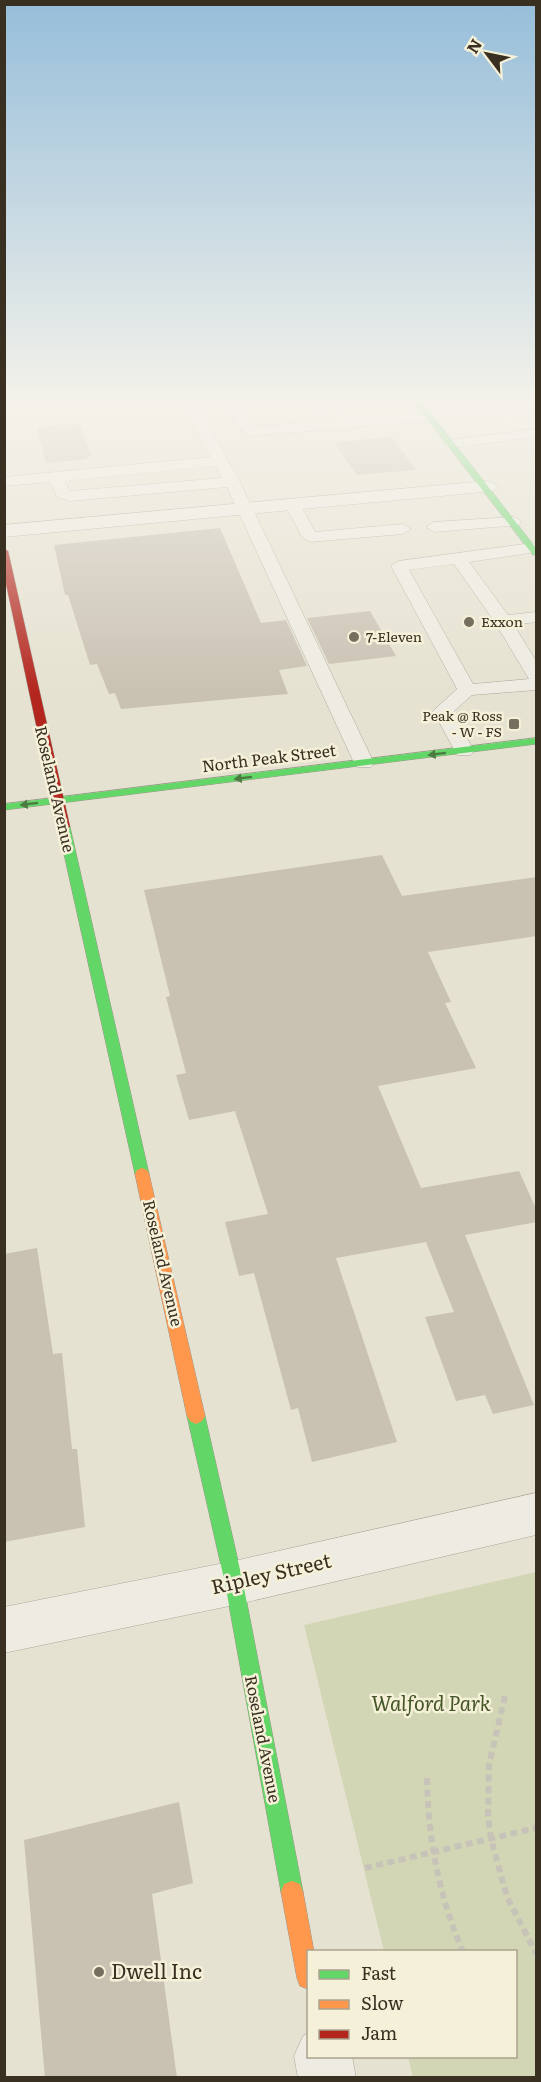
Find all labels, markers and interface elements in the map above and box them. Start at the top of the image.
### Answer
north arrow [457,24,517,84]
text: N [460,33,487,58]
place label: Exxon [481,611,523,631]
marker: Exxon [462,615,476,629]
place label: 7-Eleven [366,626,422,646]
marker: 7-Eleven [347,630,361,644]
place label: Peak @ Ross - W - FS [422,705,502,741]
marker: Peak @ Ross - W - FS [507,717,521,731]
street label: Roseland Avenue [30,723,82,854]
street label: North Peak Street [200,737,338,777]
one-way arrow [427,749,446,759]
one-way arrow [234,773,253,782]
one-way arrow [19,799,38,809]
street label: Roseland Avenue [138,1197,190,1328]
street label: Ripley Street [207,1544,334,1600]
street label: Roseland Avenue [240,1673,288,1804]
park label: Walford Park [371,1687,491,1717]
legend [307,1950,517,2058]
place label: Dwell Inc [111,1955,202,1985]
text: Fast [361,1959,397,1986]
marker: Dwell Inc [92,1965,106,1979]
text: Slow [361,1989,404,2016]
text: Jam [361,2019,397,2046]

